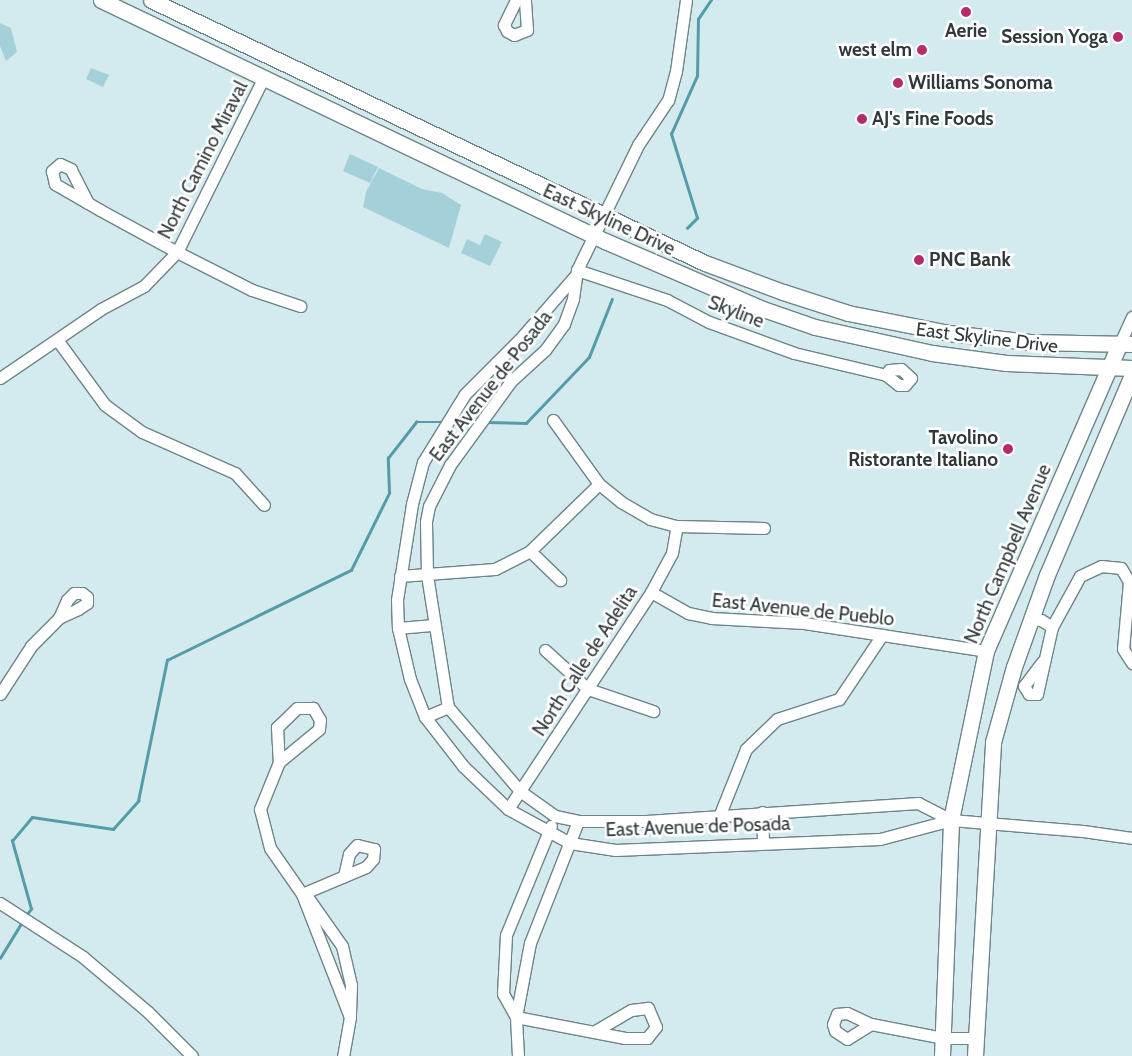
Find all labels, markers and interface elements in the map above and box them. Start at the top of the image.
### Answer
marker: Aerie [960,6,972,18]
place label: Aerie [945,20,987,42]
place label: Session Yoga [1001,26,1108,48]
marker: Session Yoga [1112,31,1124,43]
place label: west elm [838,39,912,61]
marker: west elm [916,44,928,56]
place label: Williams Sonoma [908,72,1053,94]
street label: North Camino Miraval [153,77,253,243]
marker: Williams Sonoma [892,77,904,89]
place label: AJ's Fine Foods [872,108,994,130]
marker: AJ's Fine Foods [856,113,868,125]
street label: East Skyline Drive [539,179,679,261]
place label: PNC Bank [929,249,1011,271]
marker: PNC Bank [913,254,925,266]
street label: Skyline [705,291,767,333]
street label: East Avenue de Posada [425,306,557,466]
street label: East Skyline Drive [915,318,1059,358]
place label: Tavolino Ristorante Italiano [848,427,998,471]
marker: Tavolino Ristorante Italiano [1002,443,1014,455]
street label: North Campbell Avenue [960,461,1056,647]
street label: North Calle de Adelita [528,582,642,740]
street label: East Avenue de Pueblo [711,589,895,631]
street label: East Avenue de Posada [605,812,791,842]

